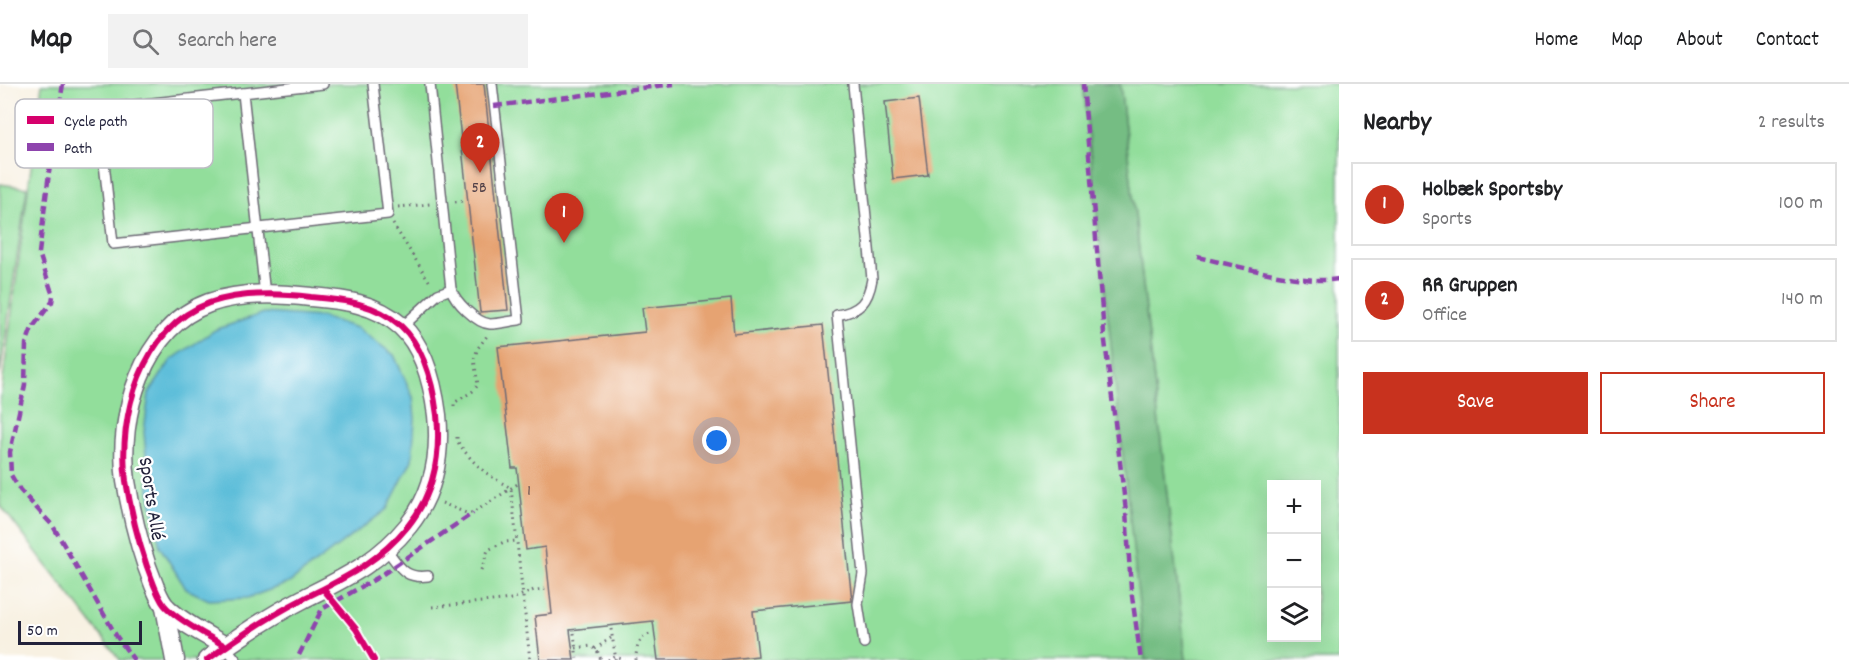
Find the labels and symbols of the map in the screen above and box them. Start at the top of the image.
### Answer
legend [15,99,213,168]
text: Cycle path [64,111,127,134]
pin: 2 [460,124,500,173]
text: Path [64,138,92,161]
house number: 5B [472,177,487,200]
pin: 1 [544,194,584,243]
your location [702,426,731,455]
street label: Sports Allé [130,455,170,543]
house number: 1 [527,480,531,503]
scale bar [18,618,142,646]

